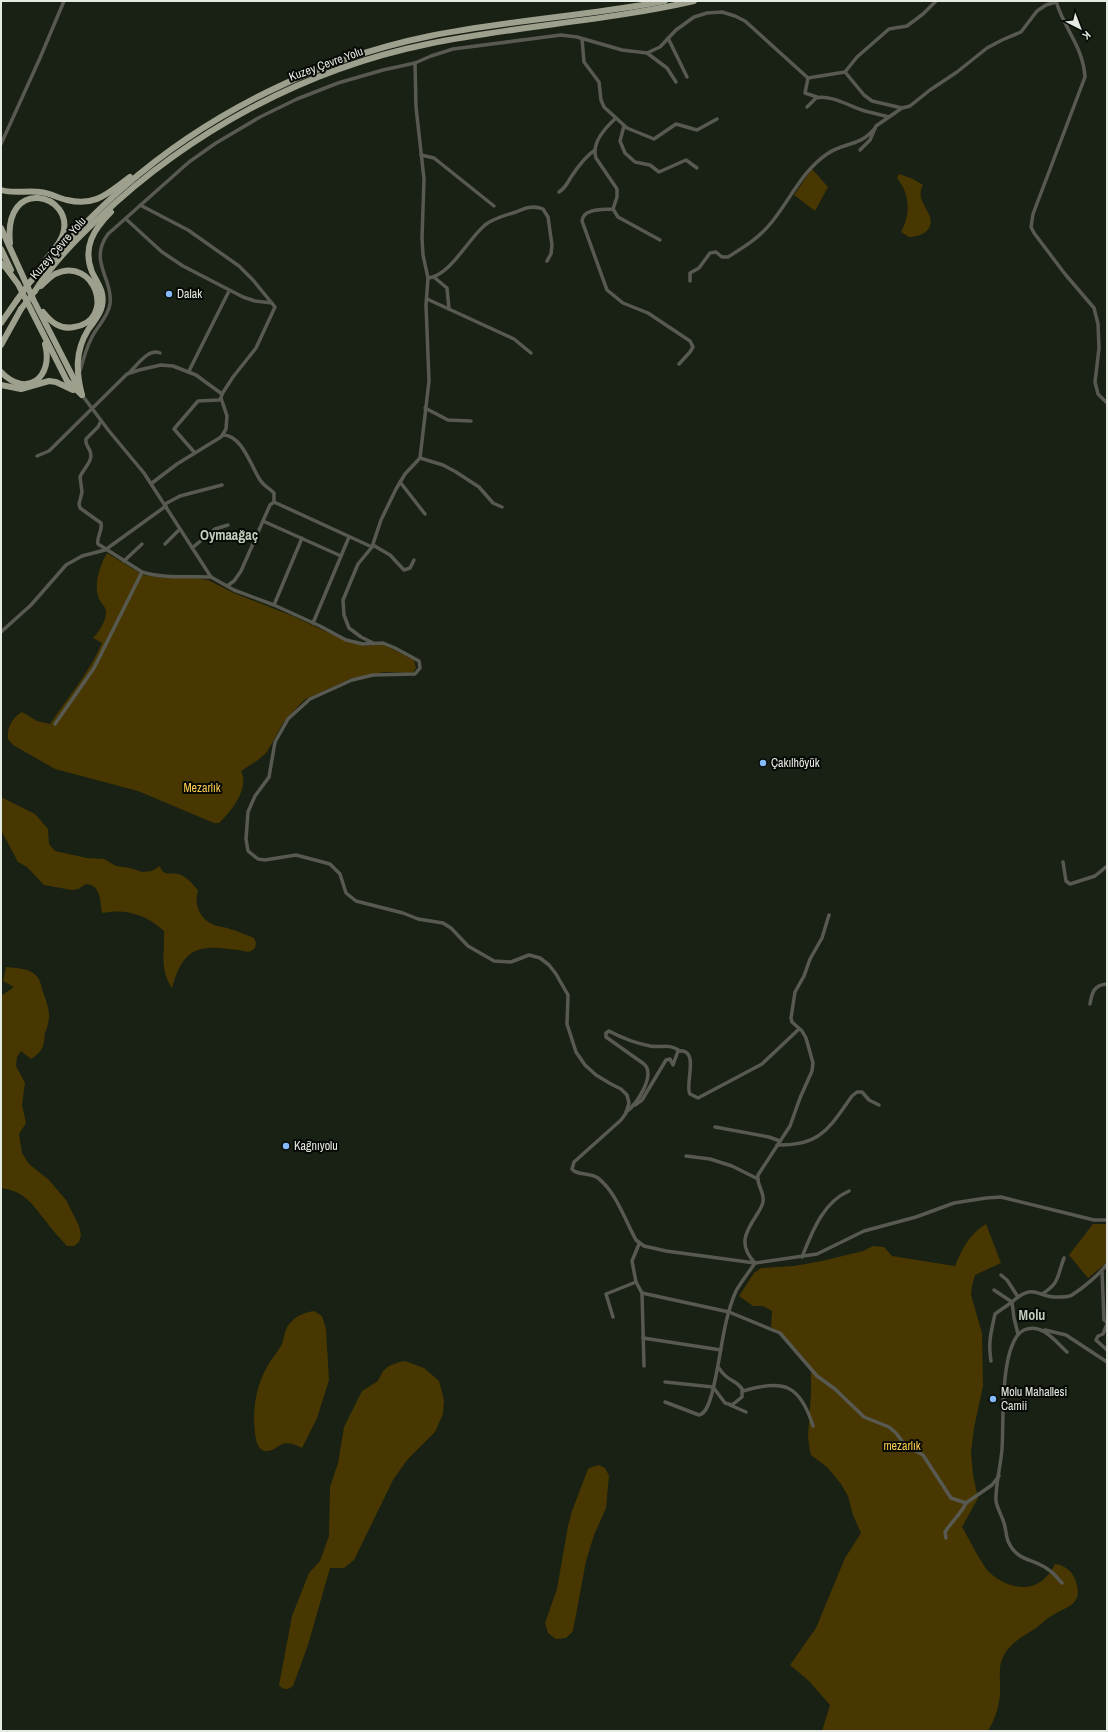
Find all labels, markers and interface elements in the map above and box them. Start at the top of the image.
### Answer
north arrow [1060,8,1100,48]
text: K [1079,28,1094,43]
street label: Kuzey Çevre Yolu [287,43,365,85]
street label: Kuzey Çevre Yolu [26,213,90,283]
place label: Dalak [177,286,202,302]
marker: Dalak [164,289,174,299]
district label: Oymaağaç [200,526,258,544]
place label: Çakılhöyük [771,755,820,771]
marker: Çakılhöyük [758,758,768,768]
park label: Mezarlık [183,780,221,796]
place label: Kağnıyolu [294,1138,338,1154]
marker: Kağnıyolu [281,1141,291,1151]
district label: Molu [1019,1306,1045,1324]
place label: Molu Mahallesi Camii [1001,1384,1067,1414]
marker: Molu Mahallesi Camii [988,1394,998,1404]
park label: mezarlık [883,1438,921,1454]

